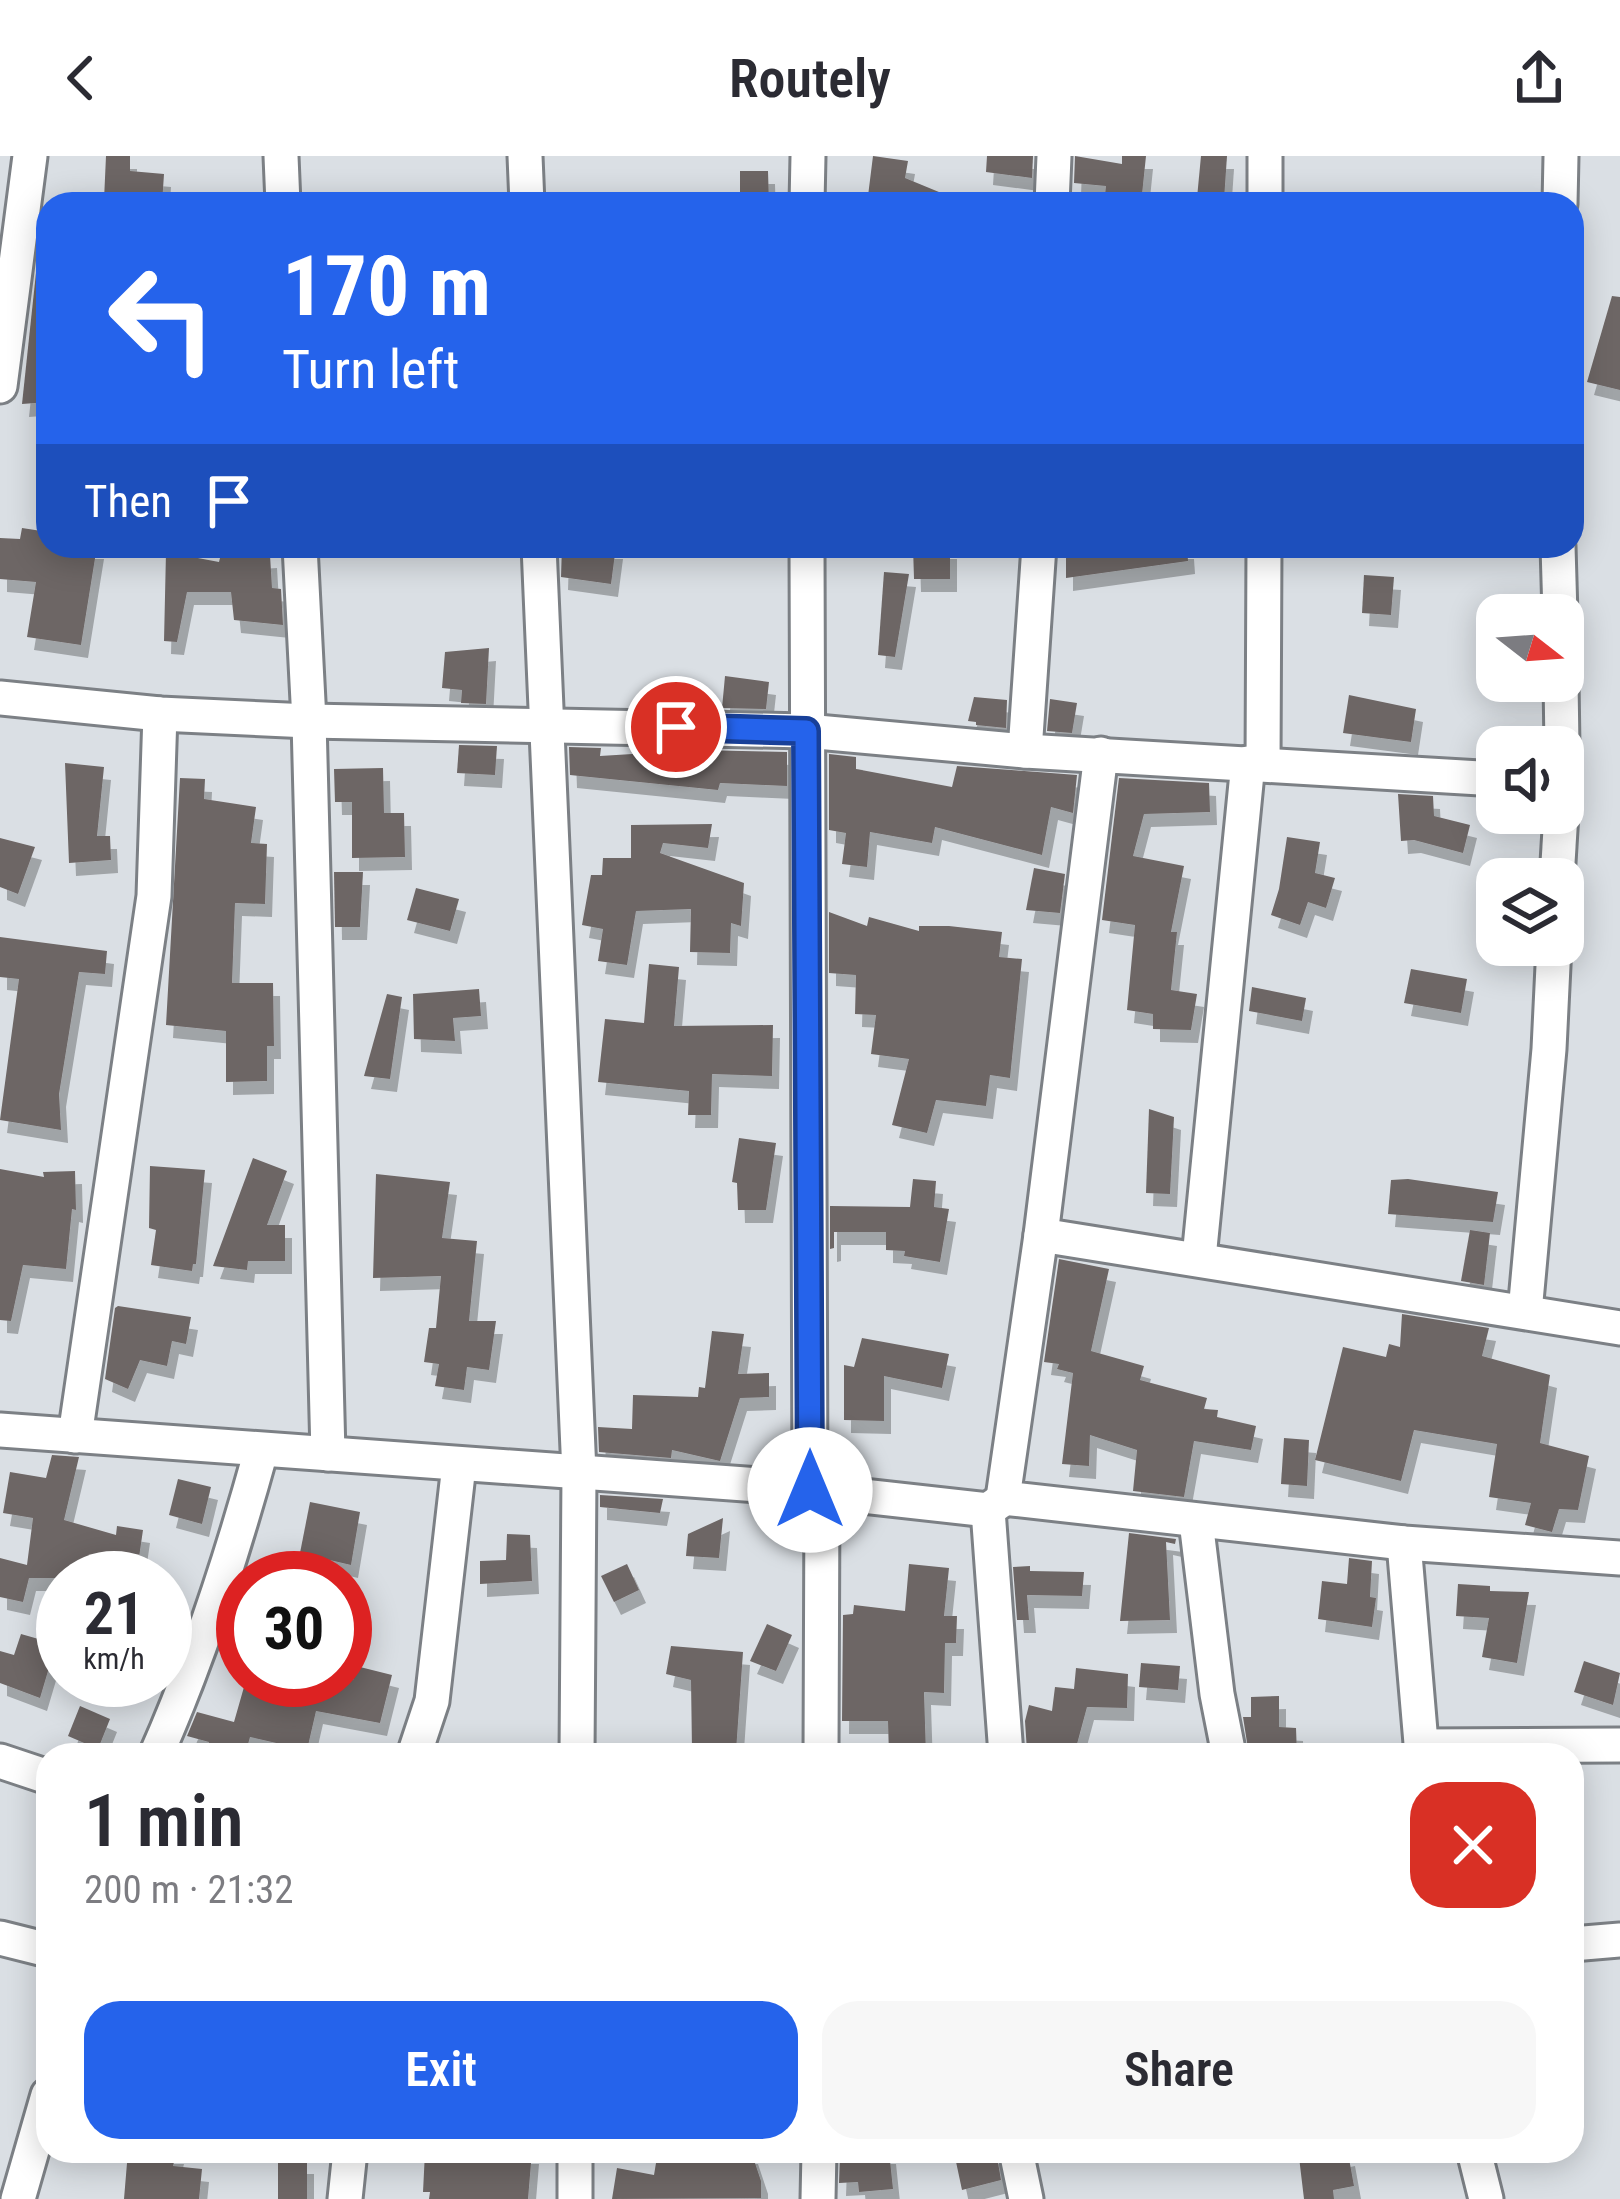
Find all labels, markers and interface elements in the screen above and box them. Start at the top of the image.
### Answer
icon: back [48,45,114,111]
icon: share [1506,45,1572,111]
text: Routely [729,47,891,110]
text: 170 m [282,237,491,336]
icon: left [84,240,240,396]
text: Turn left [282,338,459,401]
icon: arrive [196,468,262,534]
text: Then [84,475,172,528]
north arrow [1476,594,1584,702]
map controls [1476,594,1584,966]
pin [625,676,727,778]
icon: arrive [643,694,709,760]
button: sound [1476,726,1584,834]
button: layers [1476,858,1584,966]
position arrow [747,1427,873,1553]
speed limit sign: 30 [216,1551,372,1707]
text: 21 [84,1578,144,1649]
text: km/h [83,1641,145,1676]
text: 1 min [84,1779,243,1864]
button: close [1410,1782,1536,1908]
text: 200 m · 21:32 [84,1867,294,1913]
button: Exit [84,2001,798,2139]
button: Share [822,2001,1536,2139]

